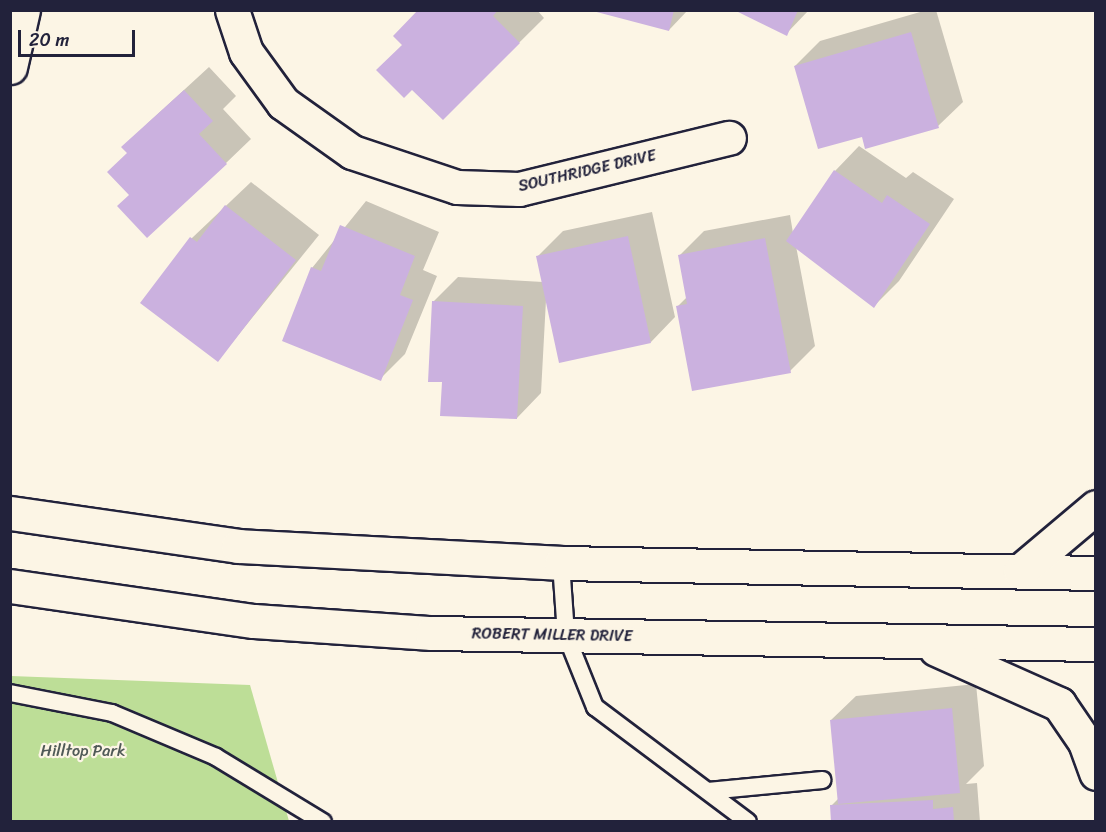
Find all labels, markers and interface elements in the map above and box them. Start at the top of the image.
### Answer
scale bar [21,18,138,56]
text: 20 m [29,24,69,56]
street label: SOUTHRIDGE DRIVE [516,146,658,196]
street label: ROBERT MILLER DRIVE [470,624,634,646]
park label: Hilltop Park [41,741,125,761]

